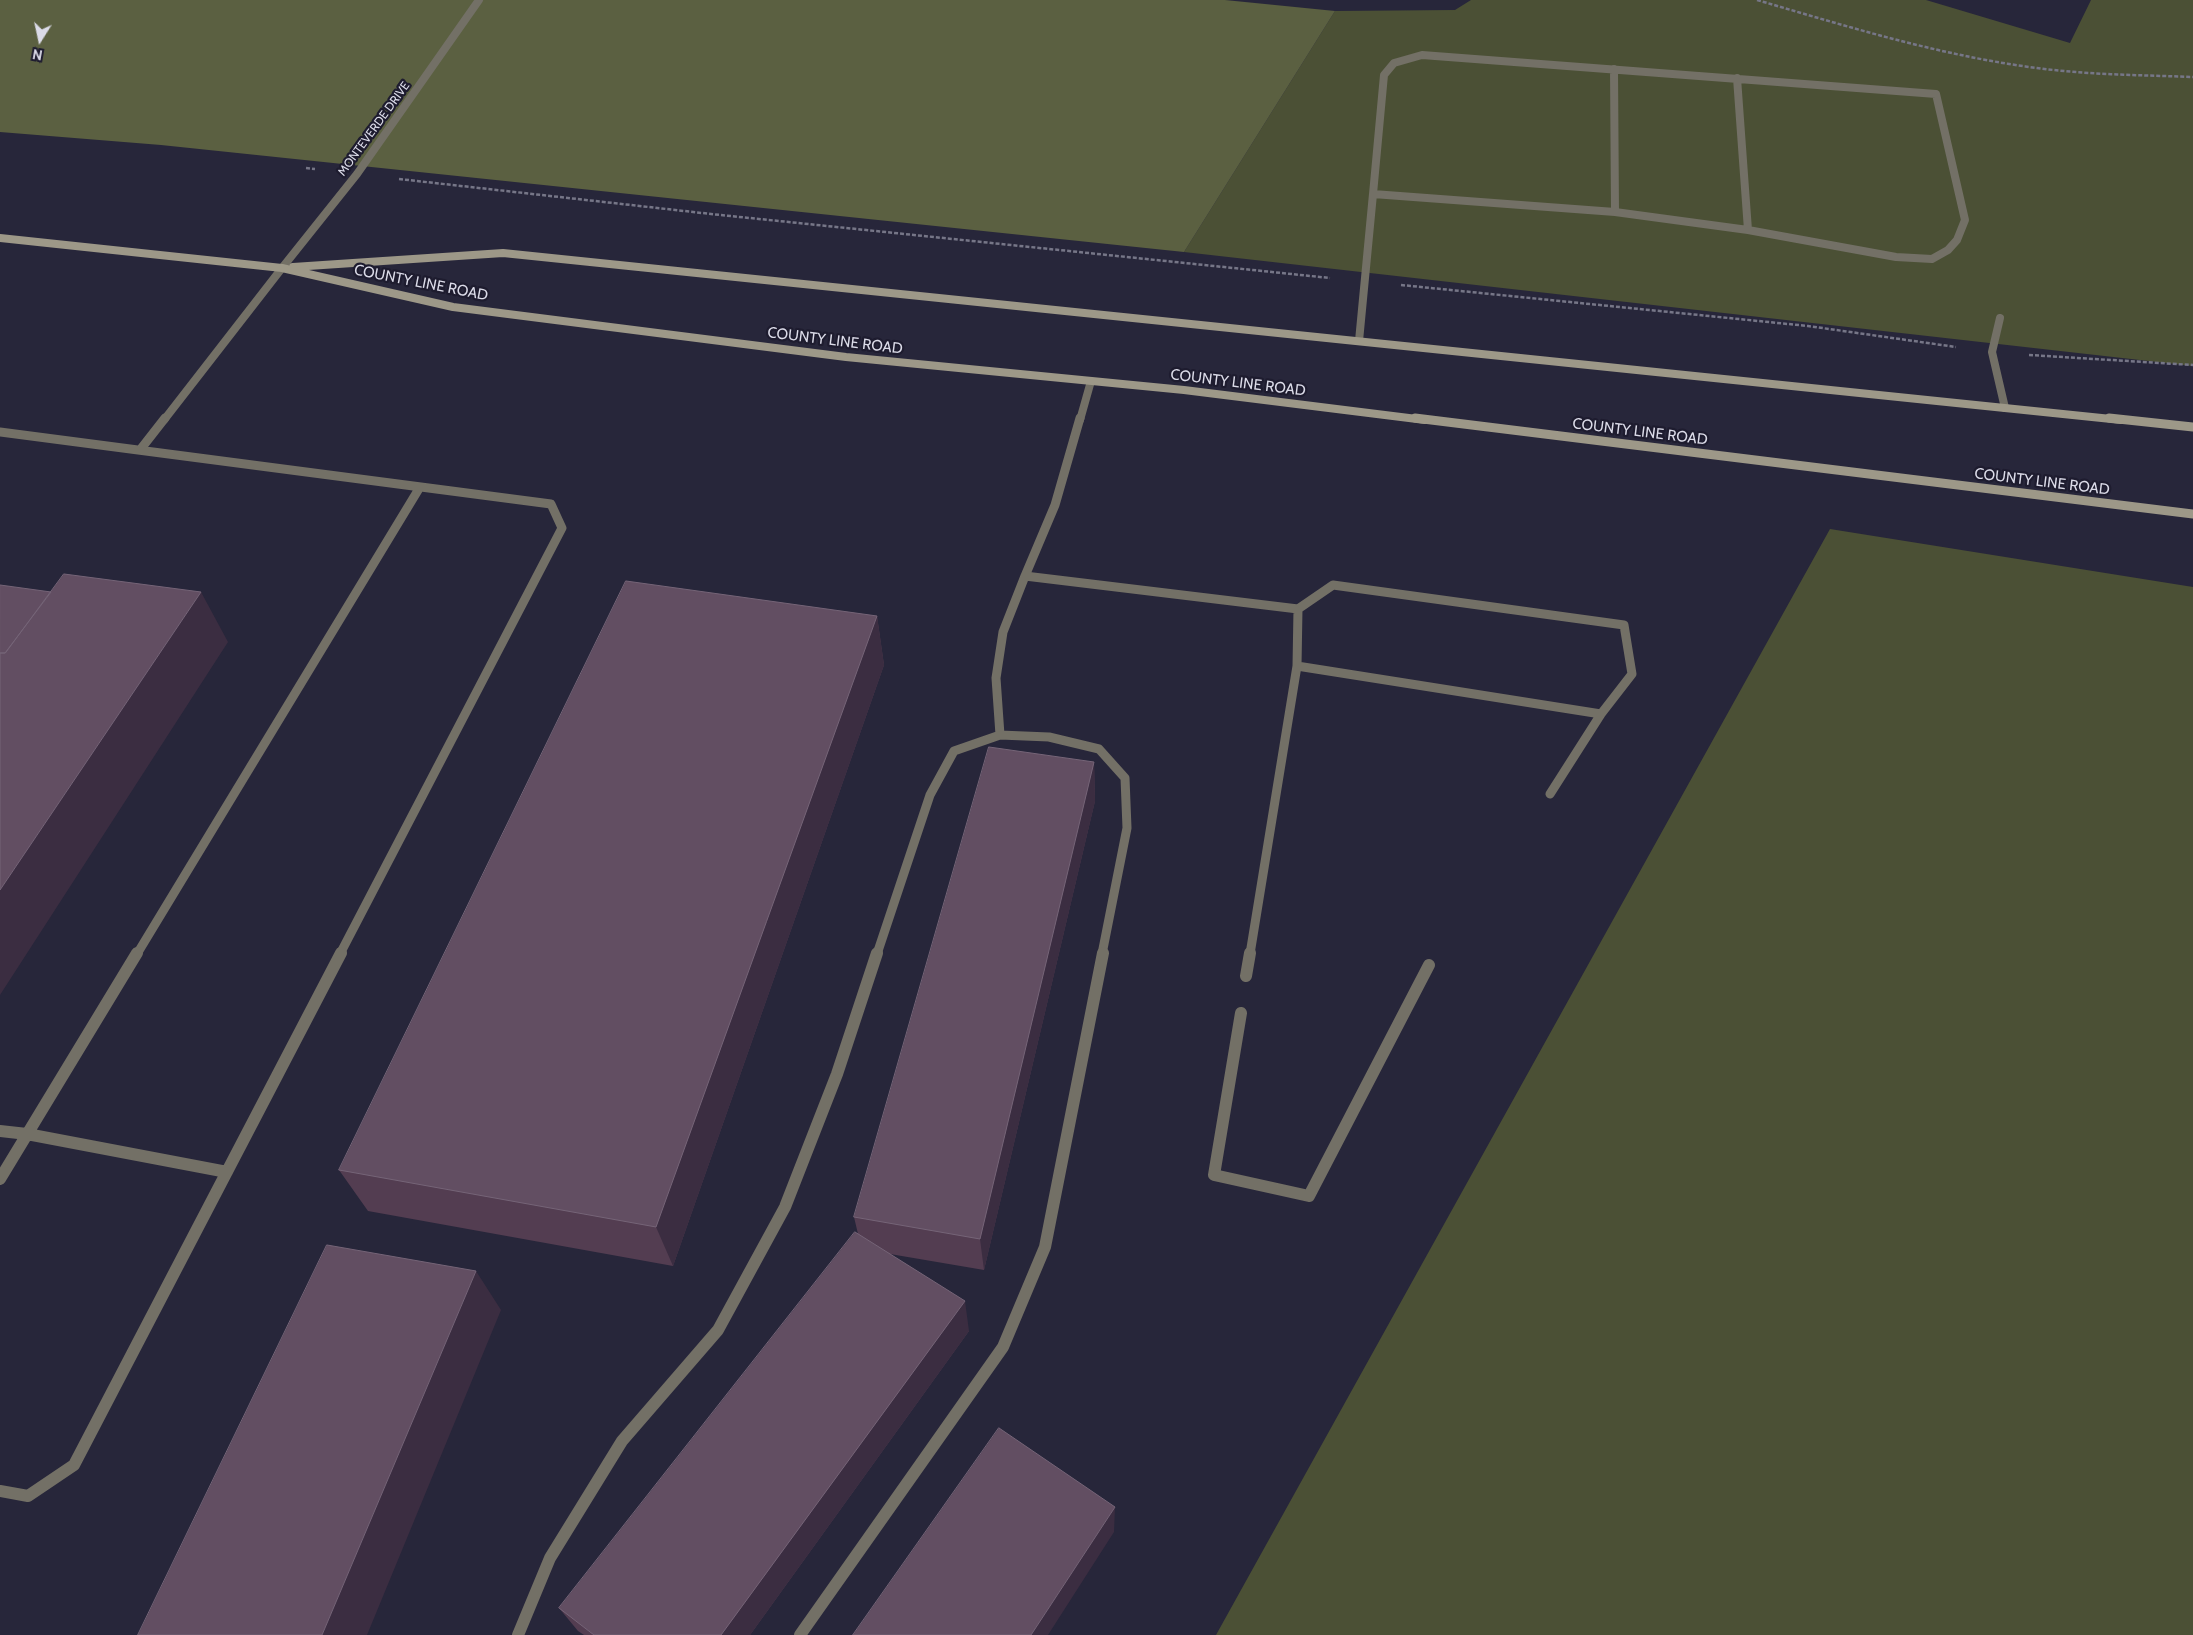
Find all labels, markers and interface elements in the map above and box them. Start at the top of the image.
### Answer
north arrow [15,15,65,65]
text: N [31,45,44,64]
street label: MONTEVERDE DRIVE [335,79,413,179]
street label: COUNTY LINE ROAD [353,261,489,305]
street label: COUNTY LINE ROAD [766,324,904,358]
street label: COUNTY LINE ROAD [1169,366,1307,400]
street label: COUNTY LINE ROAD [1571,415,1709,449]
street label: COUNTY LINE ROAD [1973,465,2111,499]

